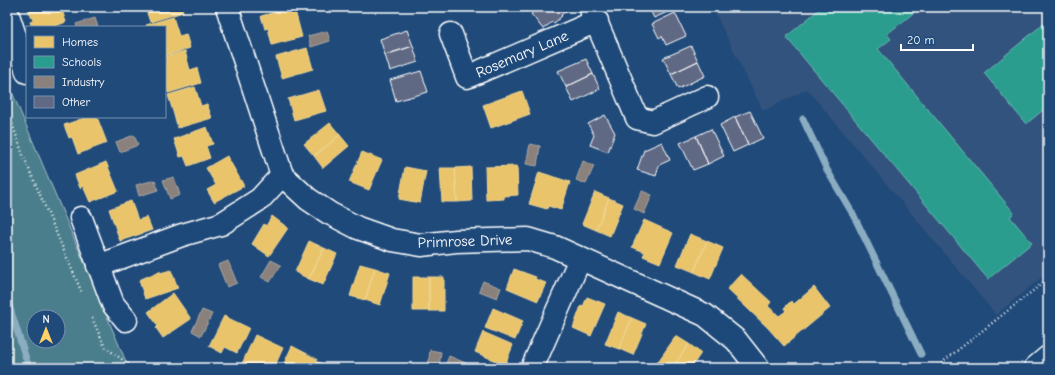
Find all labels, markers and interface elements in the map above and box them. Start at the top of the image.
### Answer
legend [26,26,166,118]
street label: Rosemary Lane [473,26,571,82]
scale bar [901,26,973,52]
text: 20 m [907,33,935,47]
text: Homes [62,35,98,49]
text: Schools [62,55,101,69]
text: Industry [62,75,105,89]
text: Other [62,95,91,109]
street label: Primrose Drive [417,230,513,252]
north arrow [26,309,66,349]
text: N [42,313,50,326]

